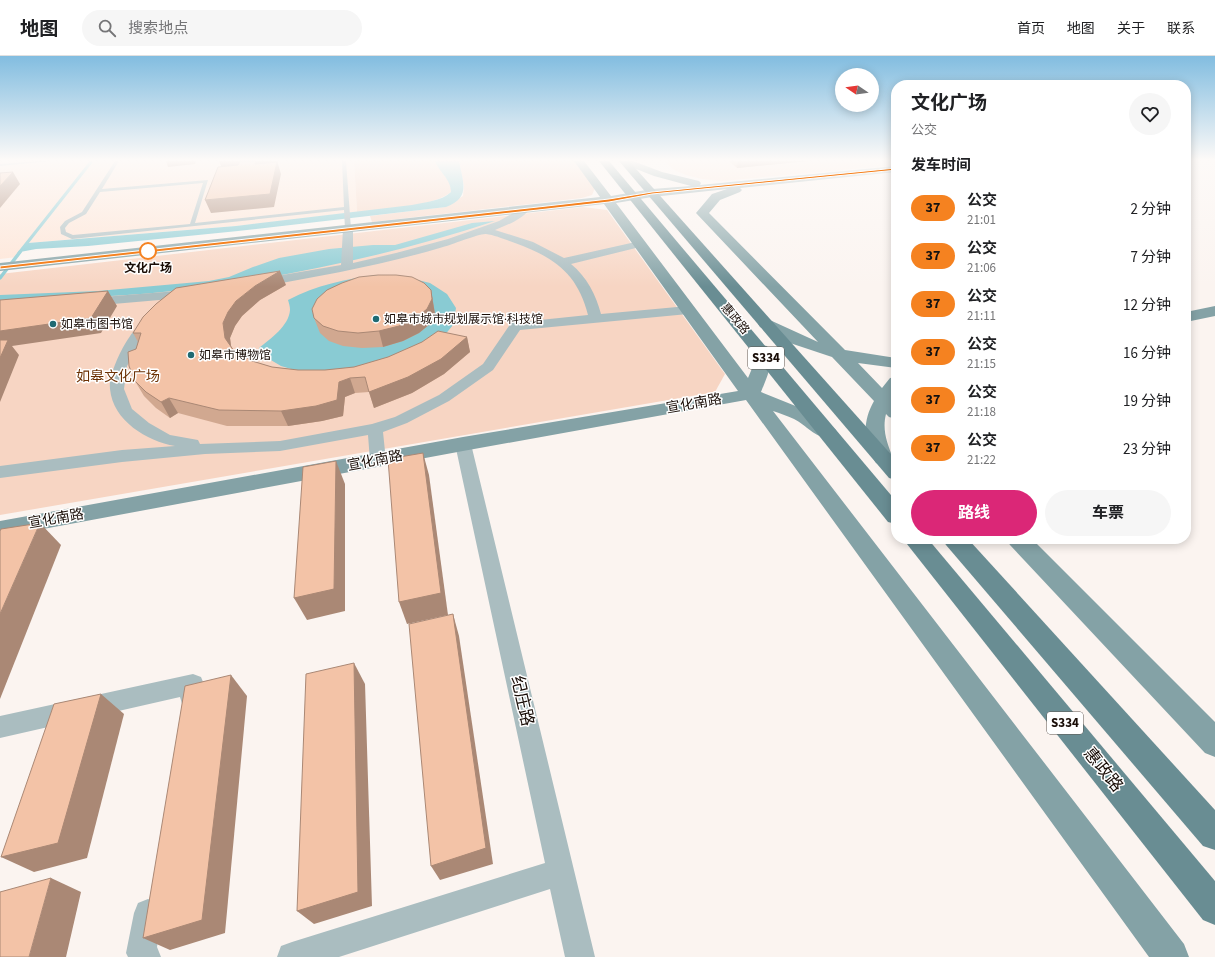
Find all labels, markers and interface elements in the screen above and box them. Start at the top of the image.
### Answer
search box [82,10,362,46]
text: 地图 [20,16,58,43]
icon: search [96,17,118,39]
text: 搜索地点 [128,18,188,39]
text: 首页 [1017,19,1045,39]
text: 地图 [1067,19,1095,39]
text: 关于 [1117,19,1145,39]
text: 联系 [1167,19,1195,39]
north arrow [835,68,879,112]
map controls [835,68,879,112]
text: 文化广场 [911,90,987,117]
button: heart [1129,93,1171,135]
text: 公交 [911,121,937,139]
text: 发车时间 [911,155,971,176]
text: 公交 [967,190,997,211]
text: 37 [926,198,940,218]
text: 2 分钟 [1131,199,1171,220]
text: 21:01 [967,211,996,229]
text: 公交 [967,238,997,259]
marker: 文化广场 [139,242,157,260]
text: 37 [926,246,940,266]
text: 7 分钟 [1131,247,1171,268]
text: 21:06 [967,259,996,277]
place label: 文化广场 [124,260,172,277]
text: 公交 [967,286,997,307]
text: 37 [926,294,940,314]
text: 12 分钟 [1123,295,1171,316]
street label: 惠政路 [717,300,753,338]
text: 21:11 [967,307,996,325]
place label: 如皋市城市规划展示馆·科技馆 [384,311,543,328]
marker: 如皋市城市规划展示馆·科技馆 [371,314,381,324]
place label: 如皋市图书馆 [61,316,133,333]
marker: 如皋市图书馆 [48,319,58,329]
text: 公交 [967,334,997,355]
text: 37 [926,342,940,362]
text: 16 分钟 [1123,343,1171,364]
place label: 如皋市博物馆 [199,347,271,364]
road number: S334 [748,347,784,369]
marker: 如皋市博物馆 [186,350,196,360]
text: 21:15 [967,355,996,373]
park label: 如皋文化广场 [76,367,160,387]
text: 公交 [967,382,997,403]
street label: 宣化南路 [665,389,723,419]
text: 37 [926,390,940,410]
text: 19 分钟 [1123,391,1171,412]
text: 21:18 [967,403,996,421]
text: 公交 [967,430,997,451]
text: 37 [926,438,940,458]
text: 23 分钟 [1123,439,1171,460]
street label: 宣化南路 [346,446,404,476]
text: 21:22 [967,451,996,469]
button: 路线 [911,490,1037,536]
button: 车票 [1045,490,1171,536]
street label: 宣化南路 [27,504,85,534]
street label: 纪庄路 [505,673,539,729]
road number: S334 [1047,712,1083,734]
street label: 惠政路 [1078,743,1128,797]

